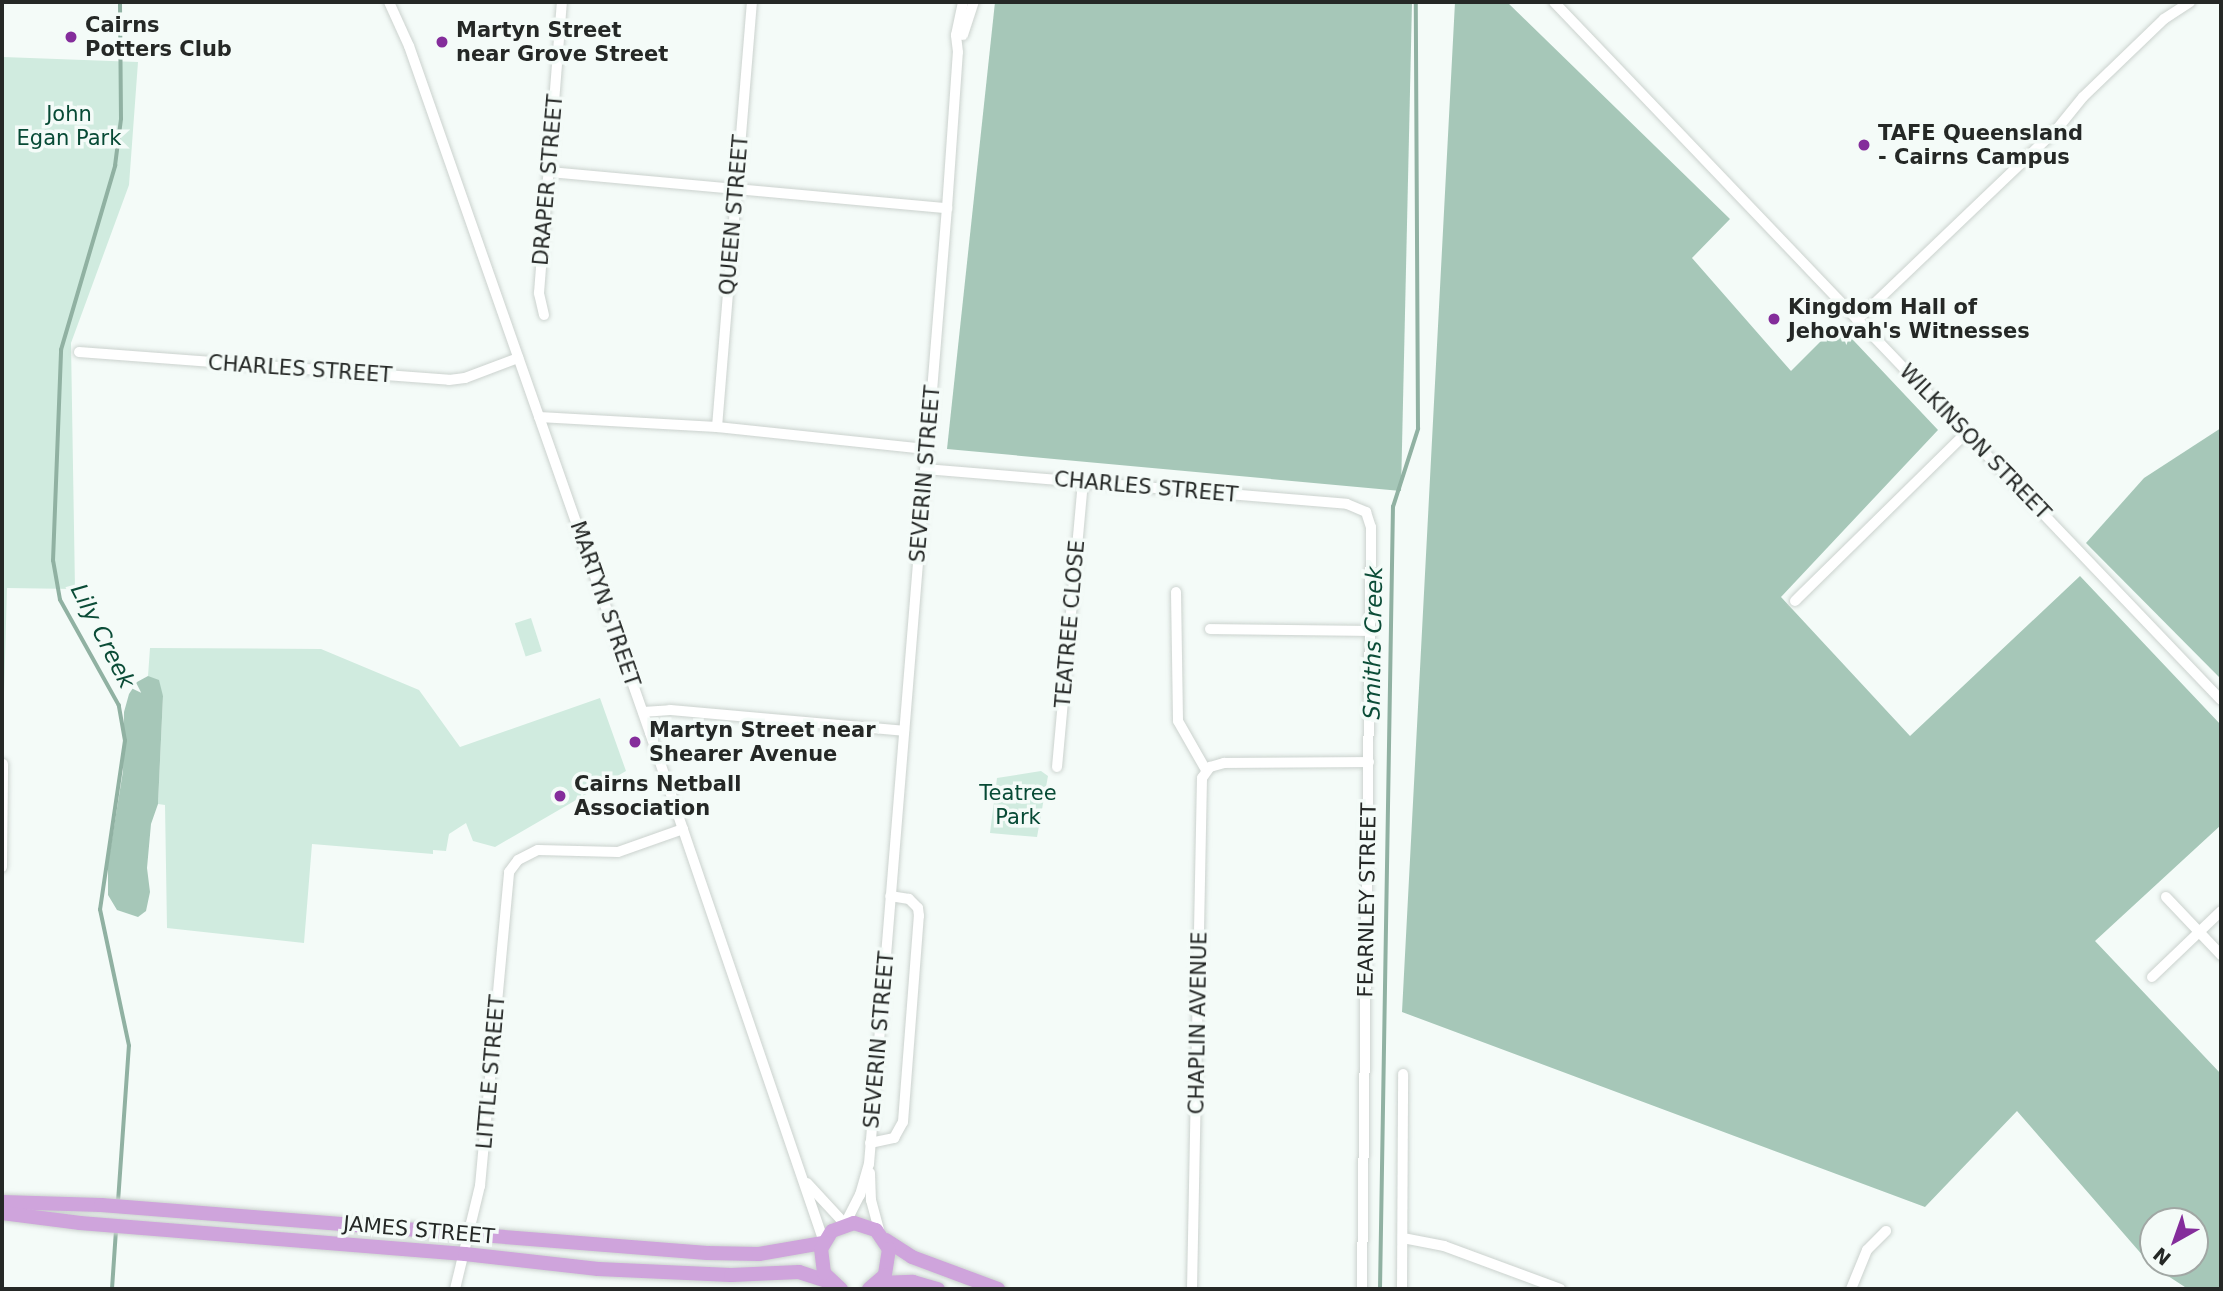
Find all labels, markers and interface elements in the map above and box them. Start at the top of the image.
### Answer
place label: Cairns Potters Club [85,12,232,62]
place label: Martyn Street near Grove Street [456,17,668,67]
marker: Cairns Potters Club [63,29,79,45]
marker: Martyn Street near Grove Street [434,34,450,50]
street label: DRAPER STREET [528,93,568,267]
park label: John Egan Park [17,101,121,151]
place label: TAFE Queensland - Cairns Campus [1878,120,2083,170]
street label: QUEEN STREET [714,134,754,296]
marker: TAFE Queensland - Cairns Campus [1856,137,1872,153]
place label: Kingdom Hall of Jehovah's Witnesses [1788,294,2030,344]
marker: Kingdom Hall of Jehovah's Witnesses [1766,311,1782,327]
street label: CHARLES STREET [207,350,393,388]
street label: WILKINSON STREET [1894,359,2056,525]
street label: SEVERIN STREET [905,384,945,564]
street label: CHARLES STREET [1053,466,1239,508]
street label: MARTYN STREET [565,518,645,690]
street label: TEATREE CLOSE [1050,539,1090,709]
water label: Smiths Creek [1358,566,1388,720]
water label: Lily Creek [65,579,141,693]
place label: Martyn Street near Shearer Avenue [649,717,875,767]
marker: Martyn Street near Shearer Avenue [627,734,643,750]
place label: Cairns Netball Association [574,771,741,821]
park label: Teatree Park [979,780,1057,830]
marker: Cairns Netball Association [552,788,568,804]
street label: FEARNLEY STREET [1353,802,1381,998]
street label: CHAPLIN AVENUE [1184,931,1212,1115]
street label: SEVERIN STREET [859,950,899,1130]
street label: LITTLE STREET [472,994,510,1150]
north arrow [2139,1207,2209,1277]
street label: JAMES STREET [342,1211,496,1249]
text: N [2149,1243,2175,1270]

